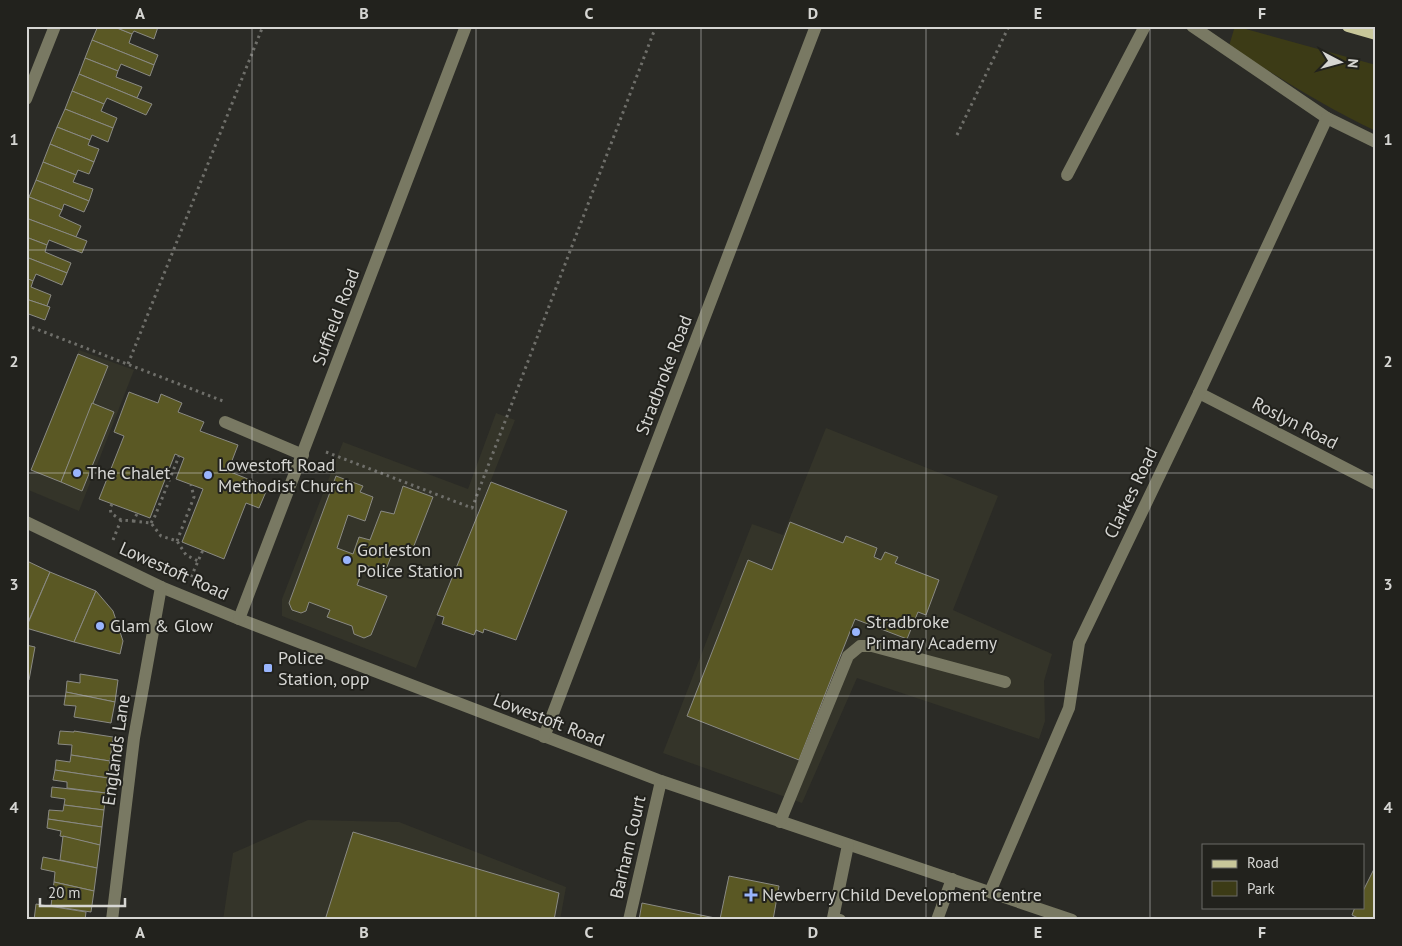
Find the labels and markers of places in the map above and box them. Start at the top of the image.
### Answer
place label: Lowestoft Road Methodist Church [218,453,354,497]
place label: The Chalet [87,461,170,484]
marker: The Chalet [71,467,83,479]
marker: Lowestoft Road Methodist Church [202,469,214,481]
place label: Gorleston Police Station [357,538,463,582]
marker: Gorleston Police Station [341,554,353,566]
place label: Stradbroke Primary Academy [866,610,998,654]
place label: Glam & Glow [110,614,214,637]
marker: Glam & Glow [94,620,106,632]
marker: Stradbroke Primary Academy [850,626,862,638]
place label: Police Station, opp [278,646,370,690]
marker: Police Station, opp [262,662,274,674]
place label: Newberry Child Development Centre [762,883,1042,906]
marker: Newberry Child Development Centre [744,888,758,902]

